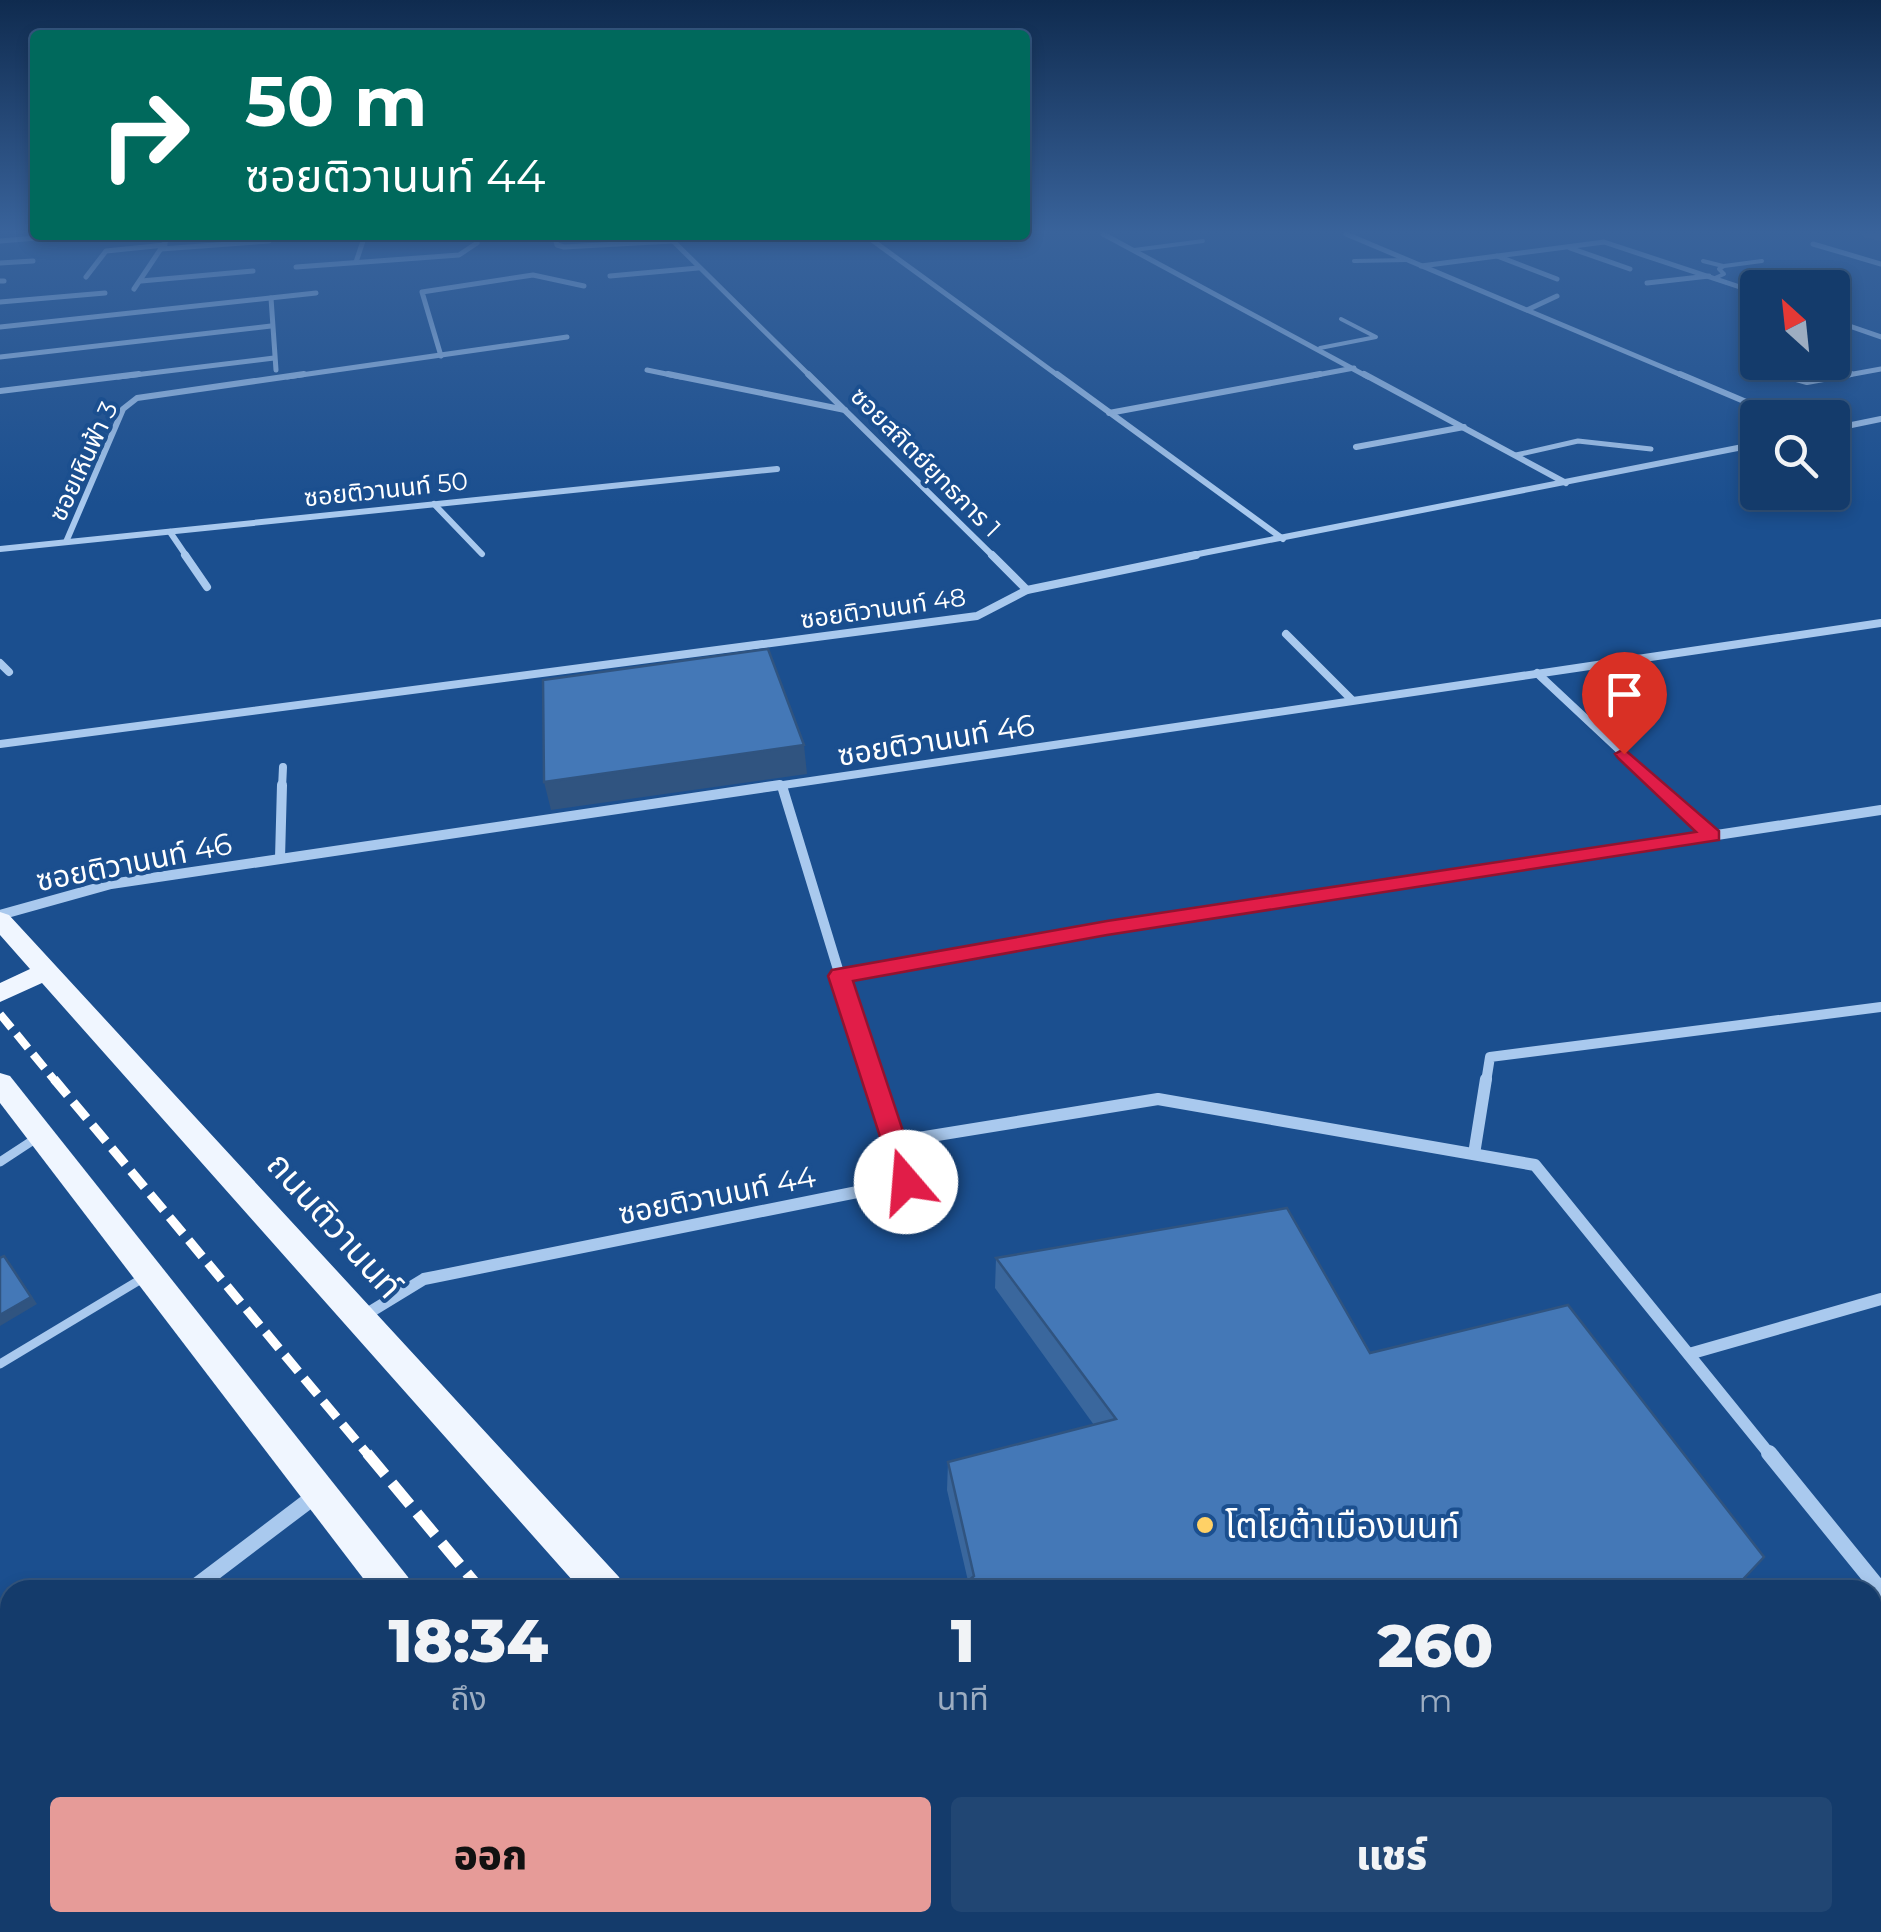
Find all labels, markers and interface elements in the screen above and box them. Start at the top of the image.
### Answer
text: 50 m [245,58,427,144]
icon: right [80,70,210,200]
text: ซอยติวานนท์ 44 [245,148,545,203]
north arrow [1740,270,1850,380]
map controls [1740,270,1850,510]
street label: ซอยสถิตย์ยุทธการ 1 [844,381,1007,544]
street label: ซอยเหินฟ้า 3 [42,397,124,525]
button: search [1740,400,1850,510]
street label: ซอยติวานนท์ 50 [303,465,469,513]
street label: ซอยติวานนท์ 48 [798,582,968,634]
pin [1582,652,1667,755]
icon: arrive [1597,667,1652,722]
street label: ซอยติวานนท์ 46 [835,706,1037,774]
street label: ซอยติวานนท์ 46 [33,825,235,899]
position arrow [854,1130,958,1234]
street label: ถนนติวานนท์ [258,1143,412,1307]
street label: ซอยติวานนท์ 44 [615,1158,819,1232]
place label: โตโยต้าเมืองนนท์ [1225,1504,1460,1547]
marker: โตโยต้าเมืองนนท์ [1194,1514,1216,1536]
text: 18:34 [389,1604,548,1677]
text: 1 [951,1604,975,1677]
text: 260 [1377,1609,1493,1682]
text: ถึง [450,1679,487,1718]
text: นาที [937,1679,989,1718]
text: m [1418,1681,1452,1720]
button: ออก [50,1797,931,1912]
button: แชร์ [951,1797,1832,1912]

